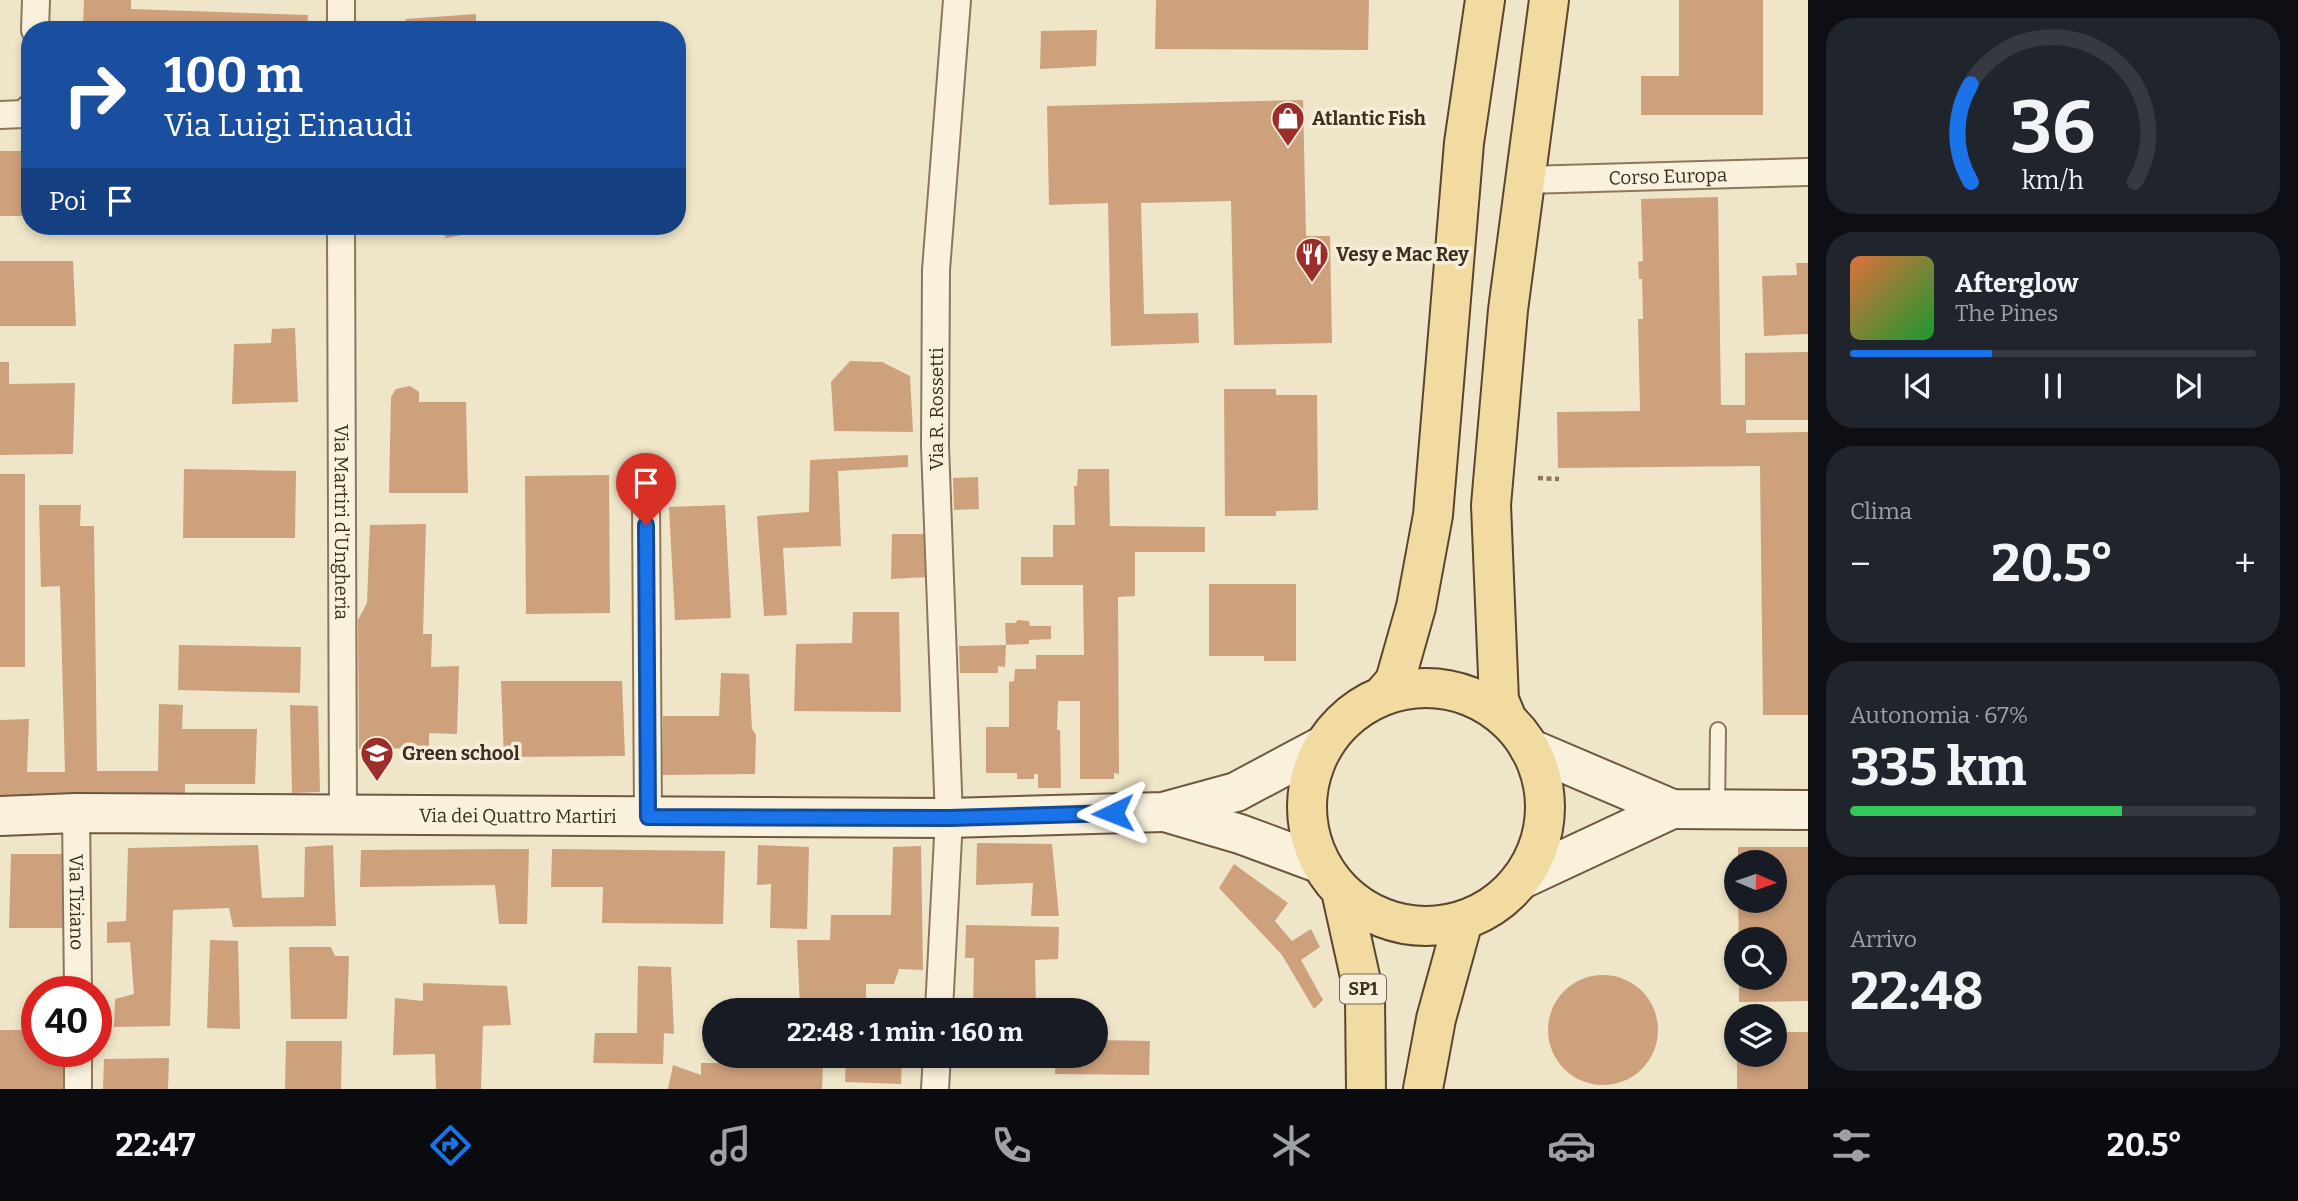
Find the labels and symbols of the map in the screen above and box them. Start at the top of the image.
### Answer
shop icon: Atlantic Fish [1269,99,1307,148]
place label: Atlantic Fish [1312,107,1426,130]
street label: Corso Europa [1608,163,1728,190]
restaurant icon: Vesy e Mac Rey [1293,235,1331,284]
place label: Vesy e Mac Rey [1336,243,1469,266]
street label: Via R. Rossetti [925,347,948,471]
street label: Via Martiri d'Ungheria [330,424,353,620]
pin [616,453,676,525]
school or university icon: Green school [358,734,396,783]
place label: Green school [402,742,520,765]
position arrow [1076,776,1150,850]
street label: Via dei Quattro Martiri [419,804,617,828]
north arrow [1724,850,1787,914]
street label: Via Tiziano [64,854,89,950]
road number: SP1 [1340,974,1386,1004]
speed limit sign: 40 [21,976,112,1067]

